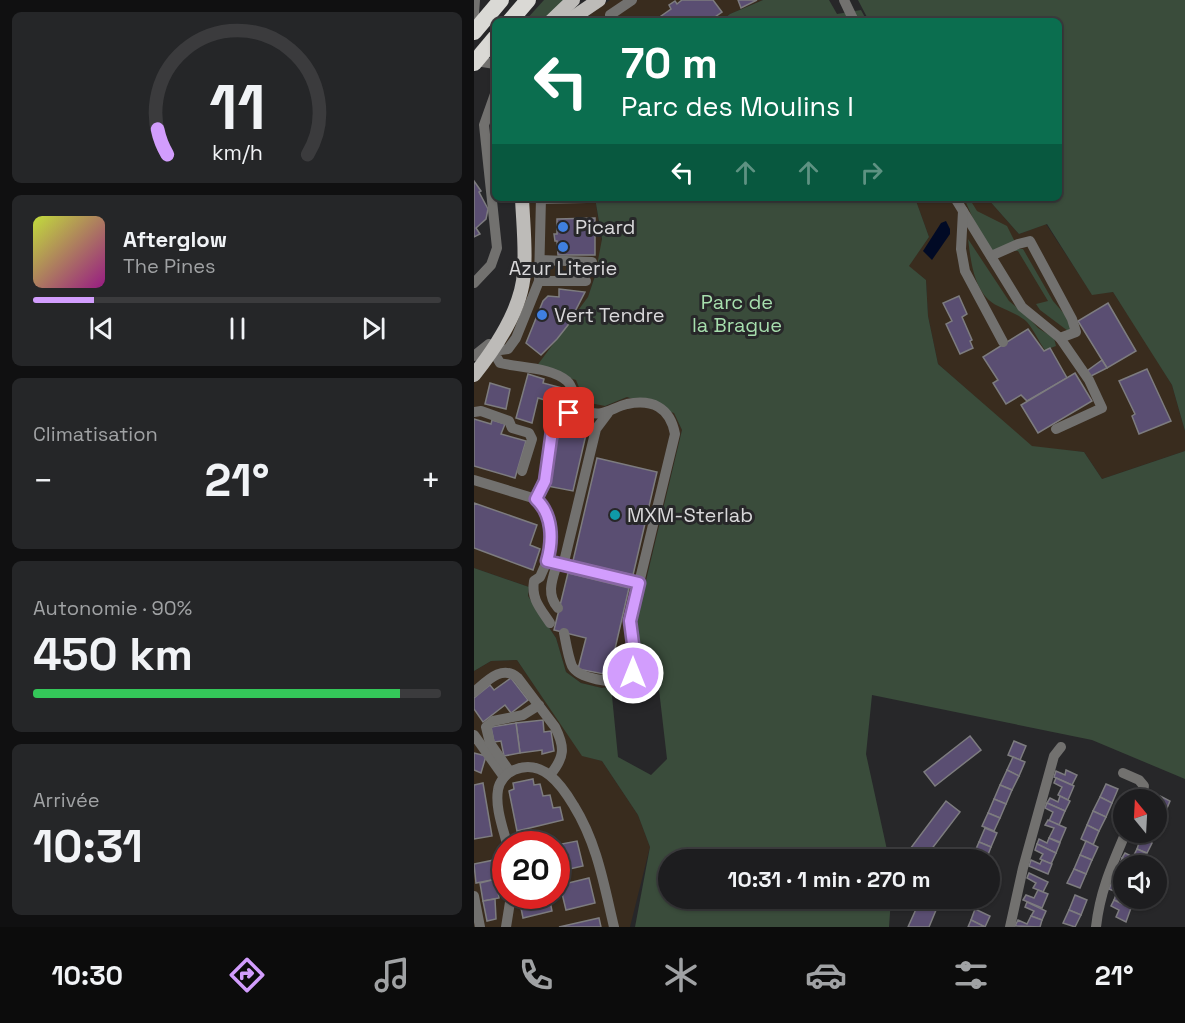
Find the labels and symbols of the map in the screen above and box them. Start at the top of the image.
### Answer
place label: Picard [575,214,635,240]
marker: Picard [556,220,570,234]
marker: Azur Literie [556,240,570,254]
place label: Azur Literie [509,255,617,281]
park label: Parc de la Brague [692,289,782,338]
place label: Vert Tendre [554,302,665,328]
marker: Vert Tendre [535,308,549,322]
pin [543,387,594,438]
place label: MXM-Sterlab [627,502,753,528]
marker: MXM-Sterlab [608,508,622,522]
position arrow [601,641,665,705]
north arrow [1113,789,1167,843]
speed limit sign: 20 [492,831,570,909]

